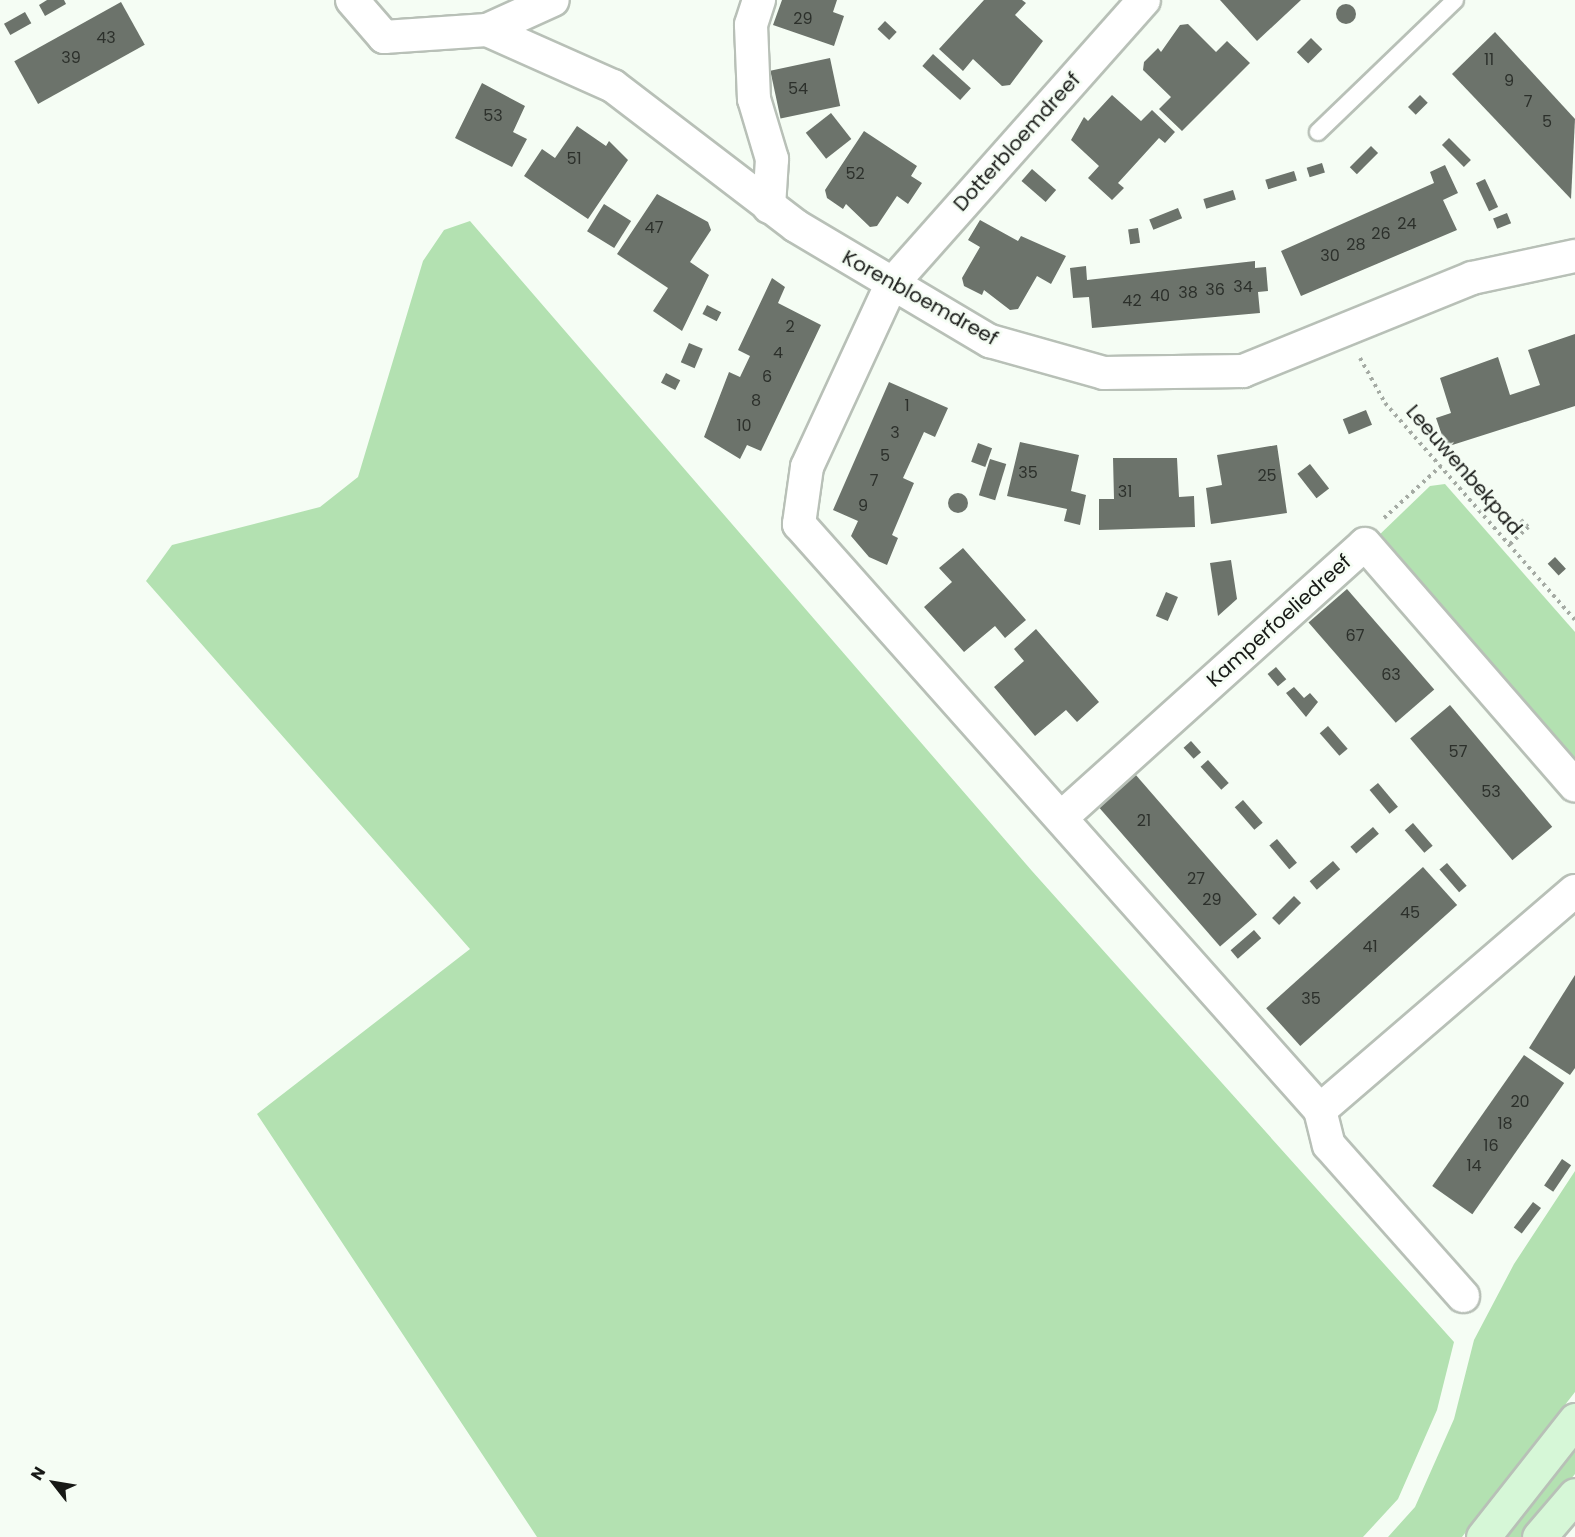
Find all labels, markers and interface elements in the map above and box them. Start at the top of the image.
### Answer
house number: 29 [793,9,813,29]
house number: 43 [96,28,116,48]
house number: 39 [61,48,81,68]
house number: 11 [1484,50,1494,70]
street label: Dotterbloemdreef [949,68,1085,216]
house number: 9 [1504,71,1514,91]
house number: 54 [788,79,808,99]
house number: 7 [1524,92,1532,112]
house number: 53 [483,106,503,126]
house number: 5 [1542,112,1552,132]
house number: 51 [566,149,582,169]
house number: 52 [845,164,865,184]
house number: 24 [1397,214,1417,234]
house number: 47 [645,218,663,238]
house number: 26 [1371,224,1391,244]
house number: 28 [1346,235,1366,255]
street label: Korenbloemdreef [838,245,1002,351]
house number: 30 [1320,246,1340,266]
house number: 34 [1233,277,1253,297]
house number: 36 [1205,280,1225,300]
house number: 38 [1178,283,1198,303]
house number: 40 [1150,286,1170,306]
house number: 42 [1122,291,1142,311]
house number: 2 [785,317,795,337]
house number: 4 [773,343,783,363]
house number: 6 [762,367,772,387]
house number: 8 [751,391,761,411]
house number: 1 [904,396,910,416]
street label: Leeuwenbekpad [1401,400,1527,540]
house number: 10 [736,416,752,436]
house number: 3 [890,423,900,443]
house number: 5 [880,446,890,466]
house number: 35 [1018,463,1038,483]
house number: 25 [1257,466,1277,486]
house number: 7 [870,471,878,491]
house number: 31 [1118,482,1132,502]
house number: 9 [858,496,868,516]
street label: Kamperfoeliedreef [1202,550,1356,692]
house number: 67 [1346,626,1364,646]
house number: 63 [1381,665,1401,685]
house number: 57 [1449,742,1467,762]
house number: 53 [1481,782,1501,802]
house number: 21 [1137,811,1151,831]
house number: 27 [1187,869,1205,889]
house number: 29 [1202,890,1222,910]
house number: 45 [1400,903,1420,923]
house number: 41 [1362,937,1378,957]
house number: 35 [1301,989,1321,1009]
house number: 20 [1510,1092,1530,1112]
house number: 18 [1497,1114,1513,1134]
house number: 16 [1483,1136,1499,1156]
house number: 14 [1466,1156,1482,1176]
north arrow [24,1453,84,1513]
text: N [25,1462,51,1485]

